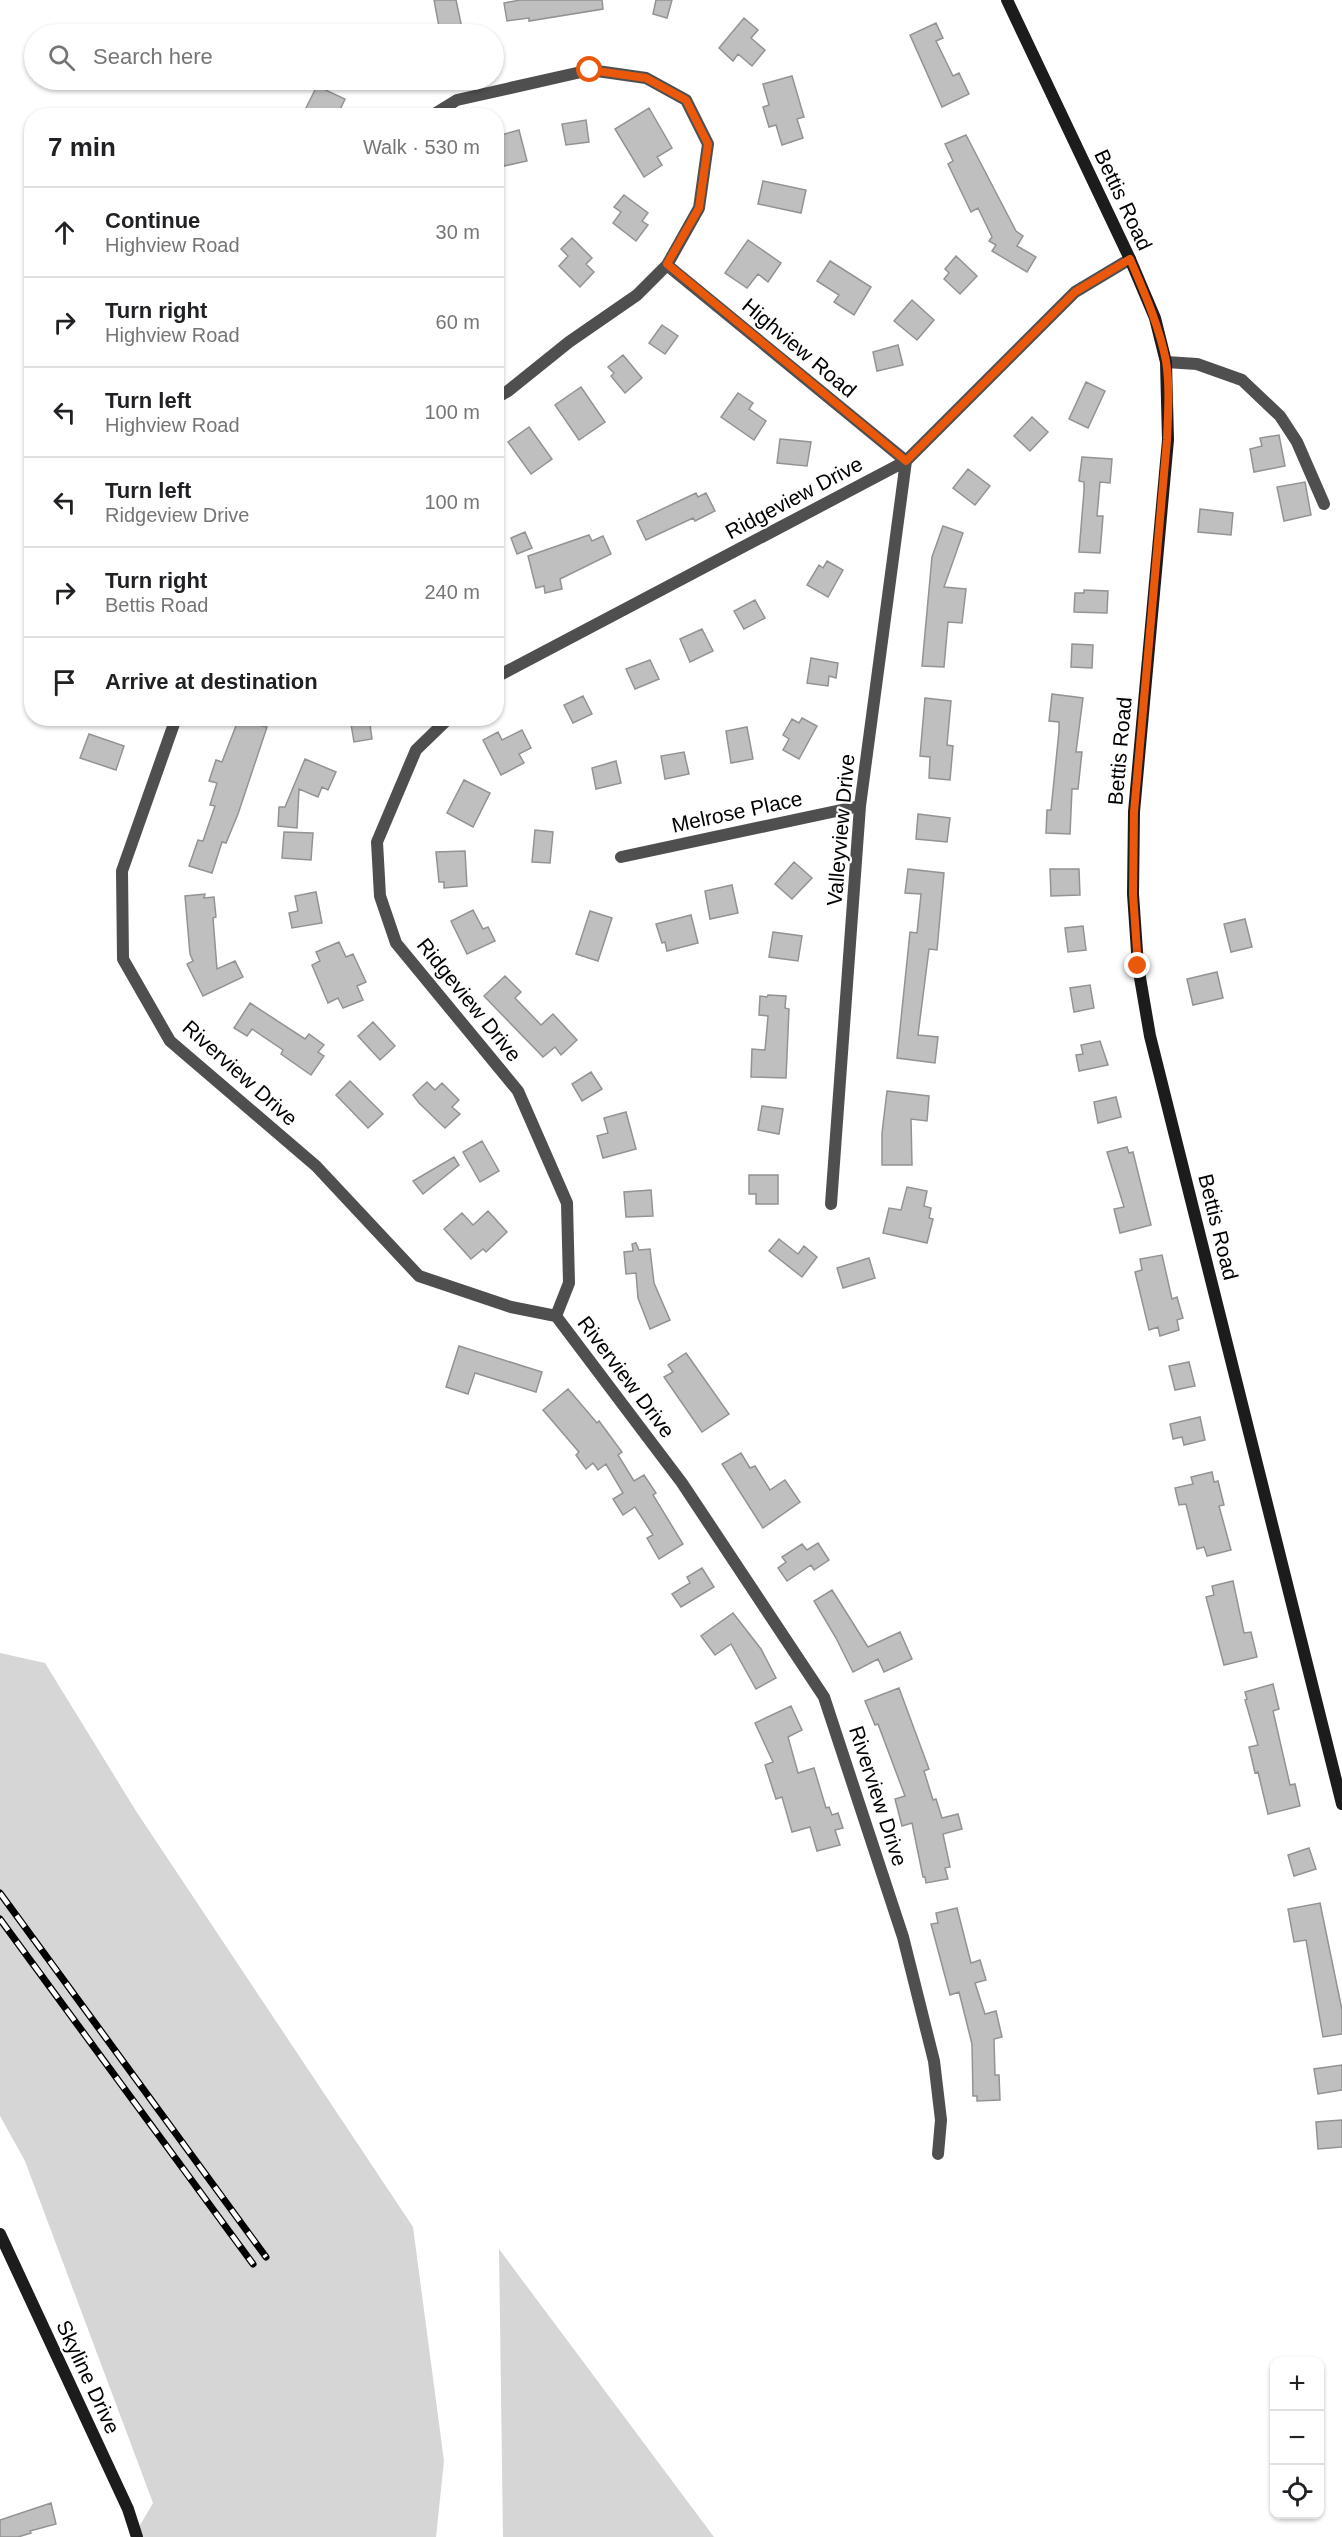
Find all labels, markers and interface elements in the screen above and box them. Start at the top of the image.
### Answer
search box [24,24,504,90]
icon: search [45,41,78,74]
text: Search here [93,44,213,69]
route start [576,56,602,82]
text: 7 min [48,132,116,162]
text: Walk · 530 m [363,136,480,158]
street label: Bettis Road [1090,146,1157,254]
text: Continue [105,208,200,233]
icon: ahead [48,216,81,249]
text: 30 m [436,221,480,243]
text: Highview Road [105,234,240,256]
street label: Highview Road [738,293,861,402]
text: Turn right [105,298,207,323]
icon: right [48,306,81,339]
text: 60 m [436,311,480,333]
text: Highview Road [105,324,240,346]
text: Turn left [105,388,191,413]
icon: left [48,396,81,429]
text: 100 m [424,401,480,423]
text: Highview Road [105,414,240,436]
street label: Ridgeview Drive [721,452,866,543]
text: Turn left [105,478,191,503]
icon: left [48,486,81,519]
text: 100 m [424,491,480,513]
text: Ridgeview Drive [105,504,250,526]
text: Turn right [105,568,207,593]
icon: right [48,576,81,609]
text: 240 m [424,581,480,603]
text: Bettis Road [105,594,208,616]
icon: arrive [48,666,81,699]
text: Arrive at destination [105,669,318,694]
street label: Bettis Road [1103,696,1136,806]
street label: Valleyview Drive [822,753,859,907]
street label: Melrose Place [669,786,804,837]
street label: Ridgeview Drive [413,933,526,1066]
route end [1124,952,1150,978]
street label: Riverview Drive [178,1015,302,1130]
street label: Bettis Road [1194,1171,1243,1282]
street label: Riverview Drive [573,1312,679,1442]
street label: Riverview Drive [845,1723,912,1869]
street label: Skyline Drive [52,2316,125,2437]
map controls [1270,2357,1324,2519]
button: + [1270,2357,1324,2411]
button: − [1270,2411,1324,2465]
button: locate [1270,2465,1324,2519]

